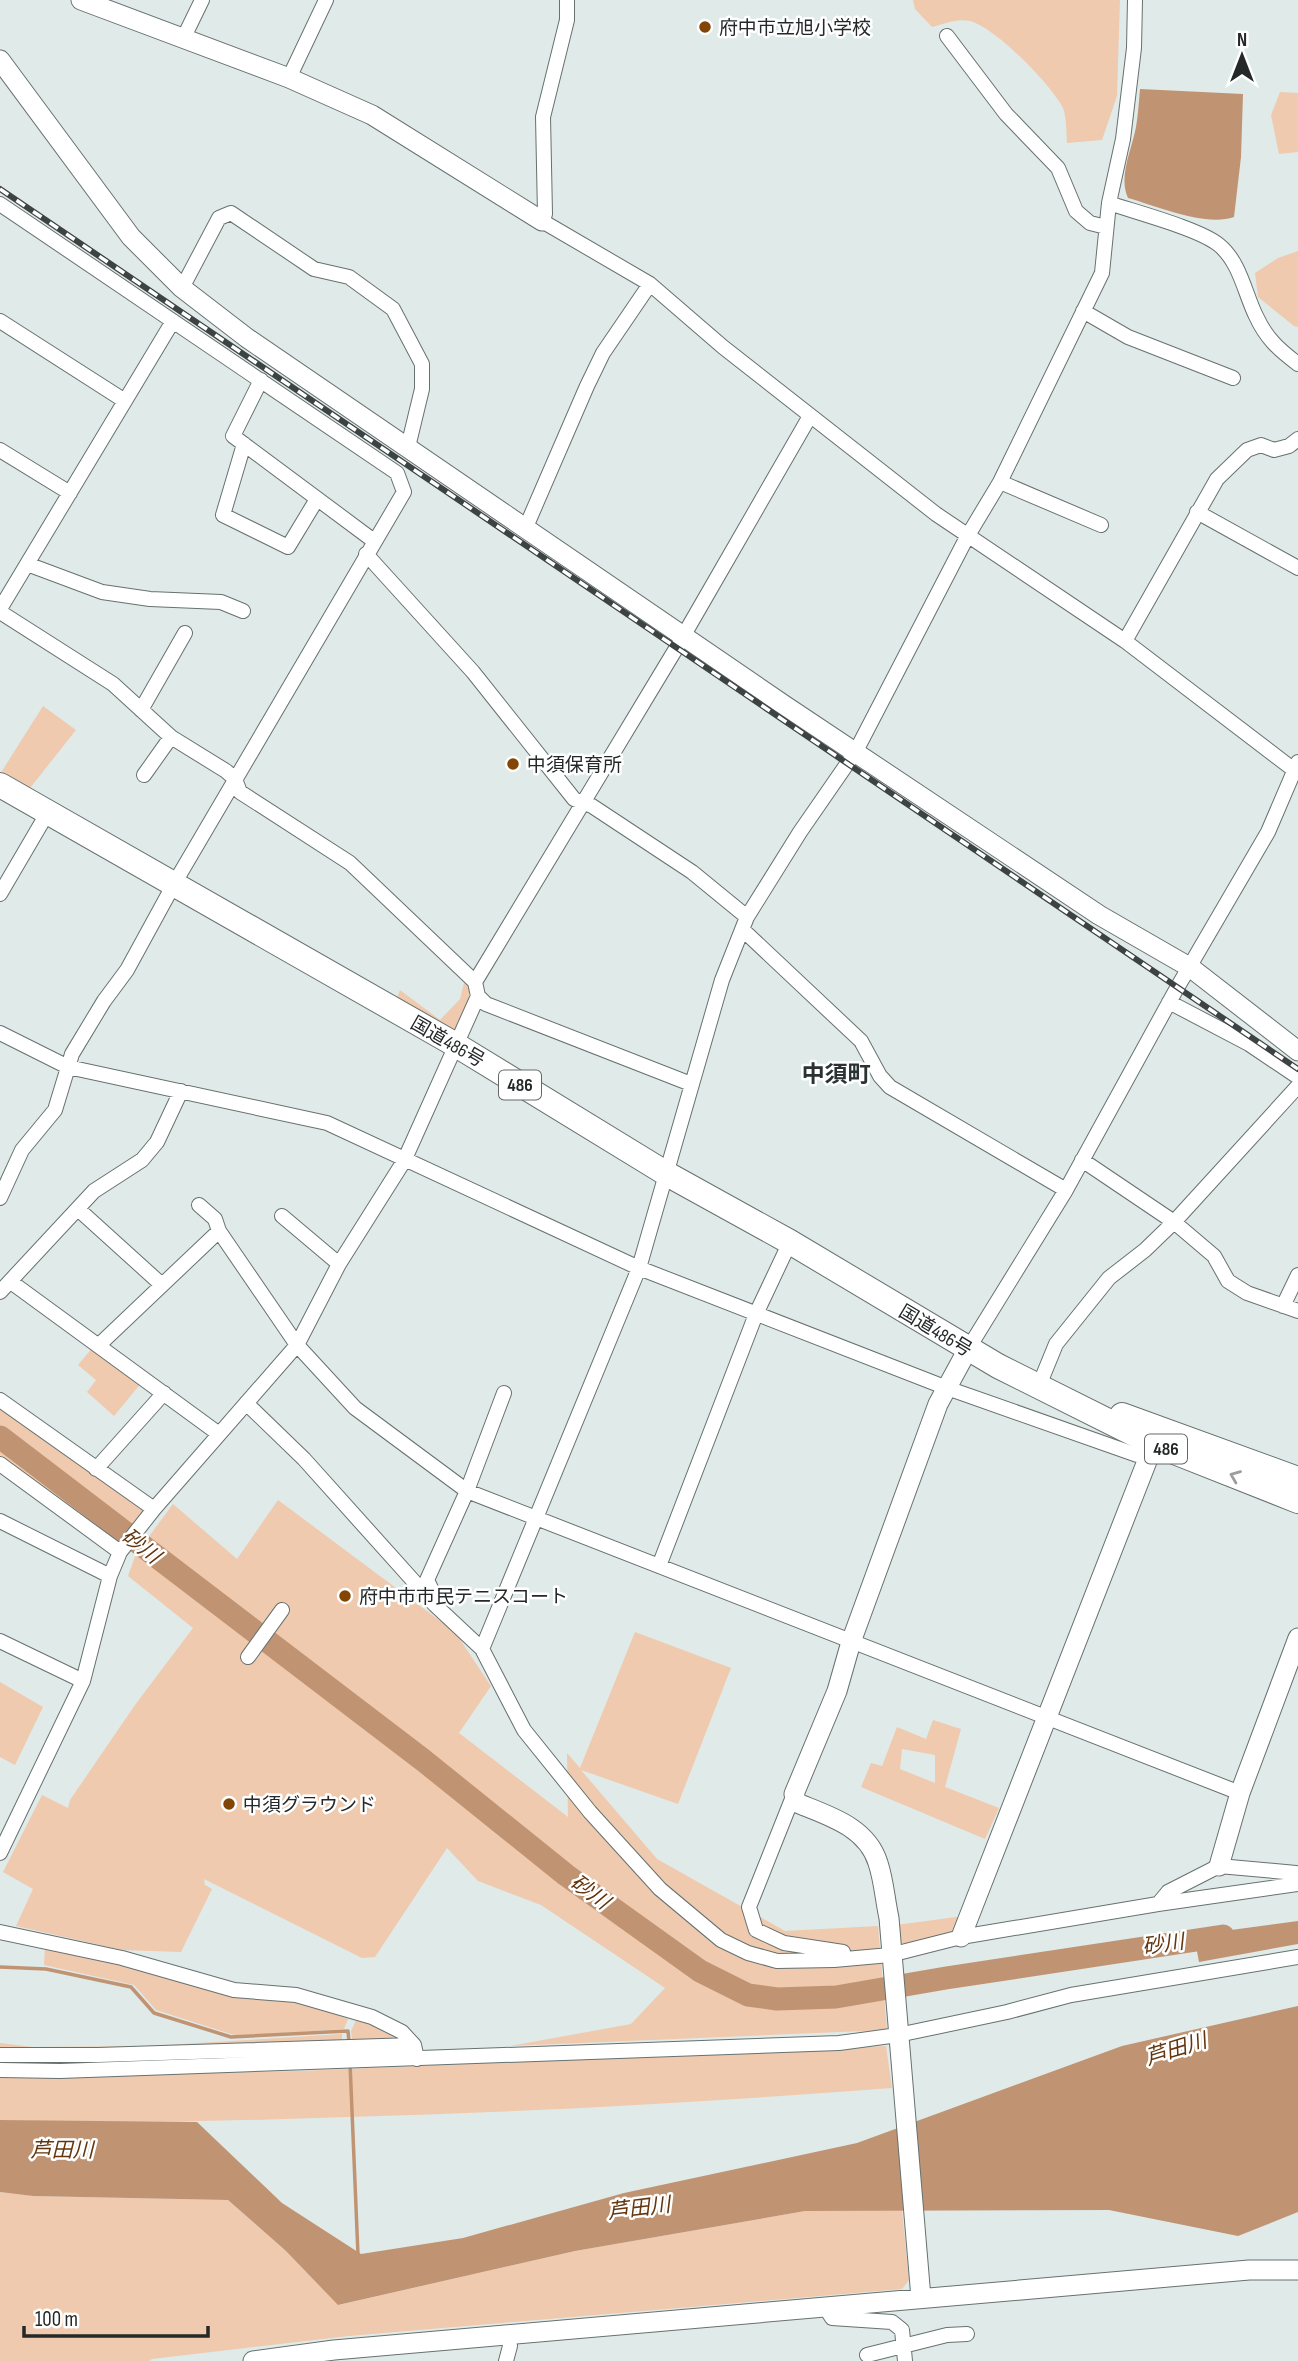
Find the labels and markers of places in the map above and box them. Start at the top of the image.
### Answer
place label: 府中市立旭小学校 [719,17,871,40]
marker: 府中市立旭小学校 [697,19,713,35]
place label: 中須保育所 [527,754,622,777]
marker: 中須保育所 [505,756,521,772]
place label: 府中市市民テニスコート [359,1586,568,1609]
marker: 府中市市民テニスコート [337,1588,353,1604]
place label: 中須グラウンド [243,1794,376,1817]
marker: 中須グラウンド [221,1796,237,1812]

